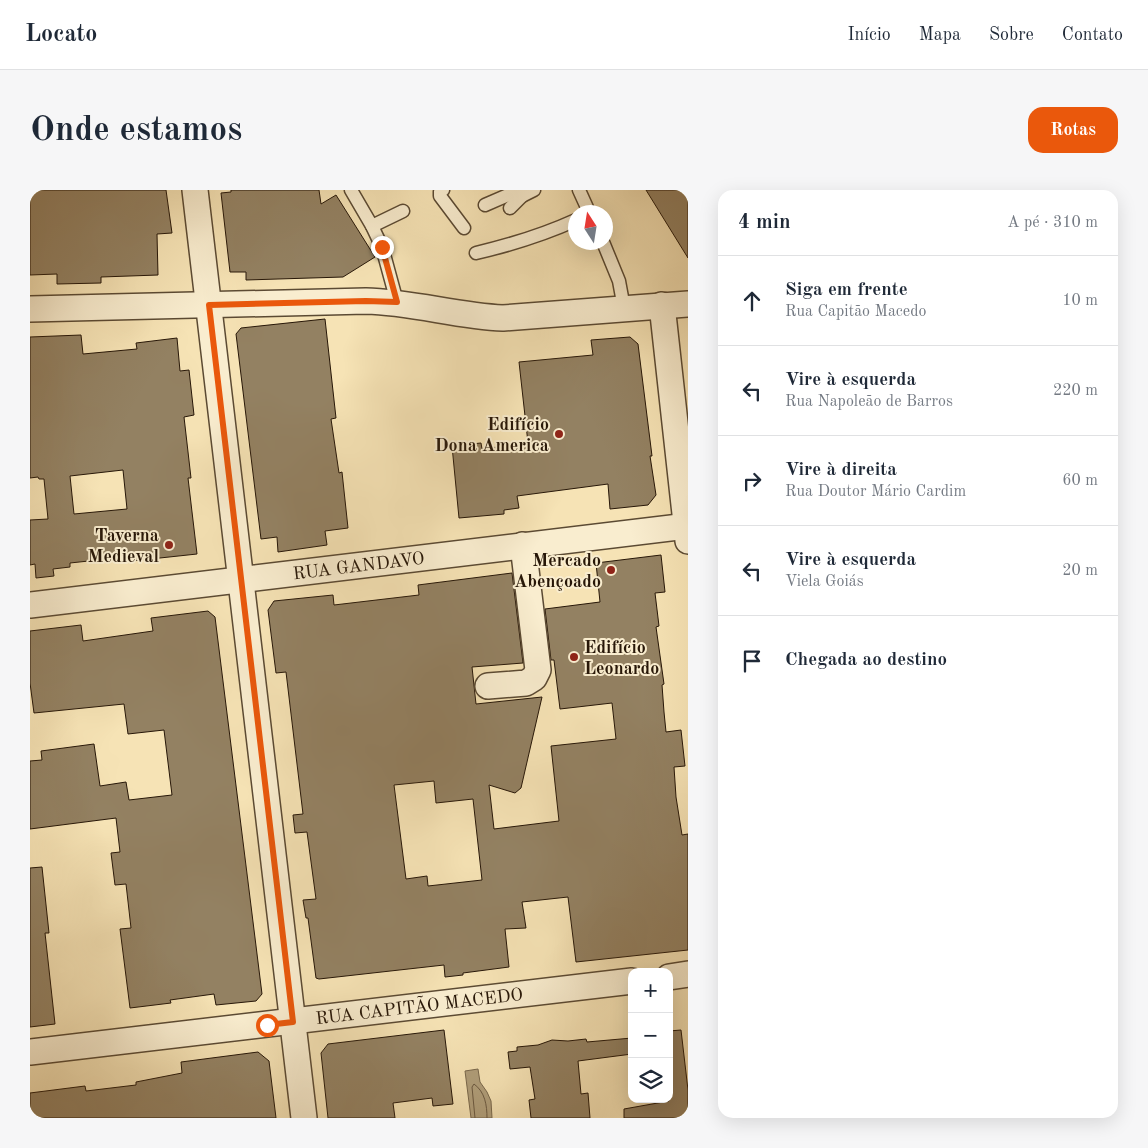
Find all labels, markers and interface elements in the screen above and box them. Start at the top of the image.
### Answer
text: Locato [25,23,97,47]
text: Início [847,26,891,44]
text: Mapa [919,26,961,44]
text: Sobre [989,26,1034,44]
text: Contato [1062,26,1123,44]
button: Rotas [1028,107,1118,153]
text: Onde estamos [30,113,242,148]
north arrow [568,205,613,250]
text: 4 min [738,212,791,233]
text: A pé · 310 m [1007,215,1098,231]
route end [371,236,394,259]
text: Siga em frente [785,281,908,300]
icon: ahead [738,287,766,315]
text: 10 m [1062,293,1098,309]
text: Rua Capitão Macedo [785,304,926,320]
text: Vire à esquerda [785,371,916,390]
icon: left [738,377,766,405]
text: 220 m [1053,383,1098,399]
text: Rua Napoleão de Barros [785,394,953,410]
place label: Edifício Dona America [434,416,549,455]
marker: Edifício Dona America [553,428,565,440]
text: Vire à direita [785,461,897,480]
icon: right [738,467,766,495]
text: 60 m [1062,473,1098,489]
text: Rua Doutor Mário Cardim [785,484,966,500]
place label: Taverna Medieval [88,527,159,566]
marker: Taverna Medieval [163,539,175,551]
street label: RUA GANDAVO [292,550,426,583]
text: Vire à esquerda [785,551,916,570]
place label: Mercado Abençoado [514,552,601,591]
icon: left [738,557,766,585]
text: 20 m [1062,563,1098,579]
marker: Mercado Abençoado [605,564,617,576]
text: Viela Goiás [785,574,864,590]
place label: Edifício Leonardo [584,639,659,678]
icon: arrive [738,647,766,675]
marker: Edifício Leonardo [568,651,580,663]
text: Chegada ao destino [785,651,947,670]
map controls [628,968,673,1103]
button: + [628,968,673,1013]
street label: RUA CAPITÃO MACEDO [315,986,524,1028]
button: − [628,1013,673,1058]
route start [256,1014,279,1037]
button: layers [628,1058,673,1103]

